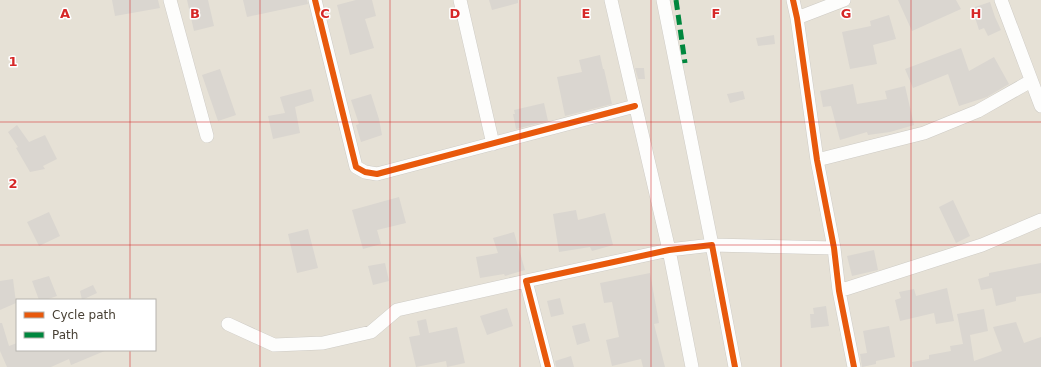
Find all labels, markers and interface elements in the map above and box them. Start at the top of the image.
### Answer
text: A [60,6,70,21]
text: B [190,6,200,21]
text: C [320,6,330,21]
text: D [450,6,461,21]
text: E [582,6,590,21]
text: F [712,6,720,21]
text: G [841,6,851,21]
text: H [971,6,981,21]
text: 1 [8,54,18,69]
text: 2 [8,176,18,191]
legend [16,299,156,351]
text: Cycle path [52,308,116,322]
text: Path [52,328,78,342]

